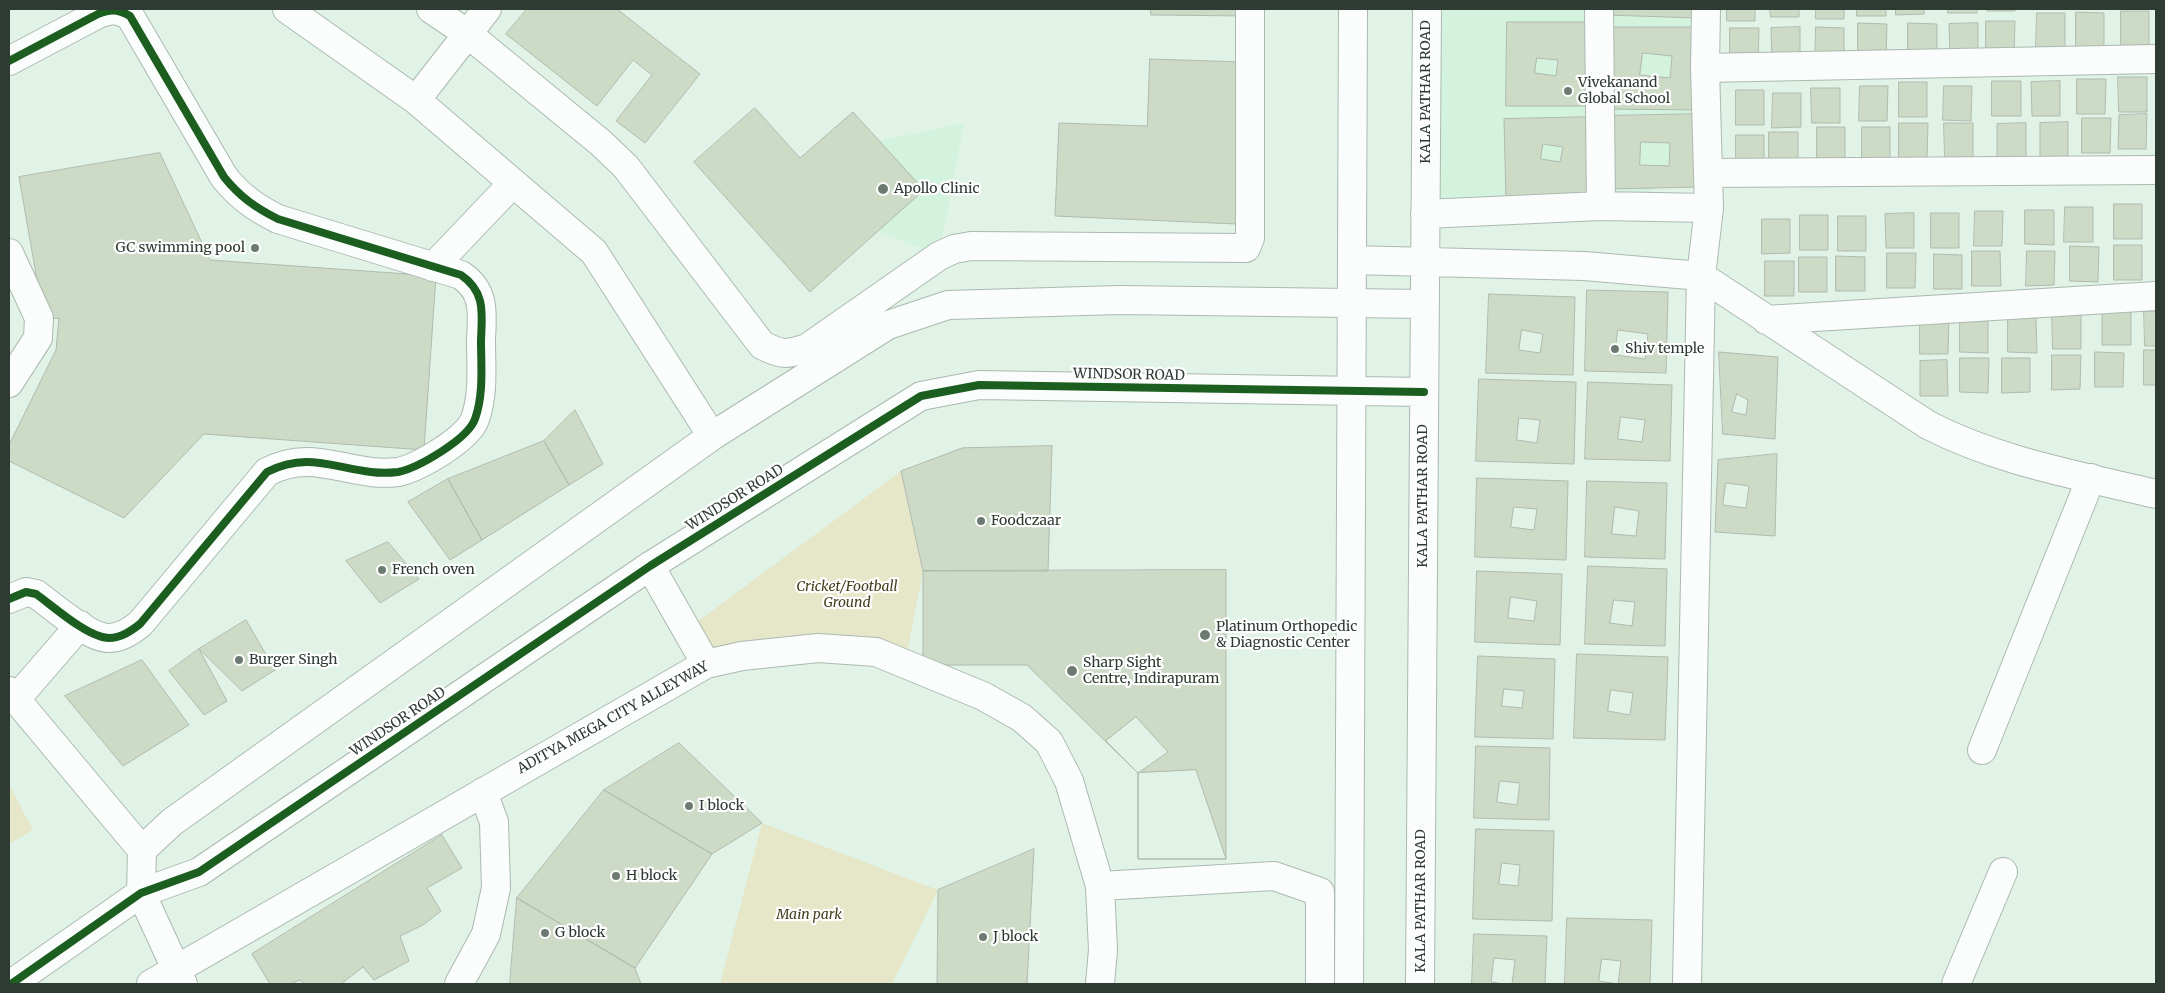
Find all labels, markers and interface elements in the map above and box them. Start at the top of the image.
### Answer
street label: KALA PATHAR ROAD [1418,20,1434,164]
place label: Vivekanand Global School [1578,75,1670,108]
marker: Vivekanand Global School [1562,85,1574,97]
place label: Apollo Clinic [894,181,980,197]
marker: Apollo Clinic [876,182,890,196]
place label: GC swimming pool [116,240,245,256]
marker: GC swimming pool [249,242,261,254]
place label: Shiv temple [1625,341,1704,357]
marker: Shiv temple [1609,343,1621,355]
street label: WINDSOR ROAD [1073,366,1185,384]
street label: KALA PATHAR ROAD [1415,424,1431,568]
street label: WINDSOR ROAD [683,461,787,535]
place label: Foodczaar [991,513,1061,529]
marker: Foodczaar [975,515,987,527]
place label: French oven [392,562,475,578]
marker: French oven [376,564,388,576]
park label: Cricket/Football Ground [796,579,898,612]
place label: Platinum Orthopedic & Diagnostic Center [1216,619,1357,652]
marker: Platinum Orthopedic & Diagnostic Center [1198,628,1212,642]
place label: Burger Singh [249,652,338,668]
marker: Burger Singh [233,654,245,666]
place label: Sharp Sight Centre, Indirapuram [1083,655,1219,688]
street label: ADITYA MEGA CITY ALLEYWAY [514,658,712,778]
marker: Sharp Sight Centre, Indirapuram [1065,664,1079,678]
street label: WINDSOR ROAD [347,684,449,760]
place label: I block [699,798,744,814]
marker: I block [683,800,695,812]
street label: KALA PATHAR ROAD [1413,829,1429,973]
place label: H block [626,868,677,884]
marker: H block [610,870,622,882]
park label: Main park [776,907,842,923]
place label: G block [555,925,605,941]
marker: G block [539,927,551,939]
place label: J block [993,929,1038,945]
marker: J block [977,931,989,943]

